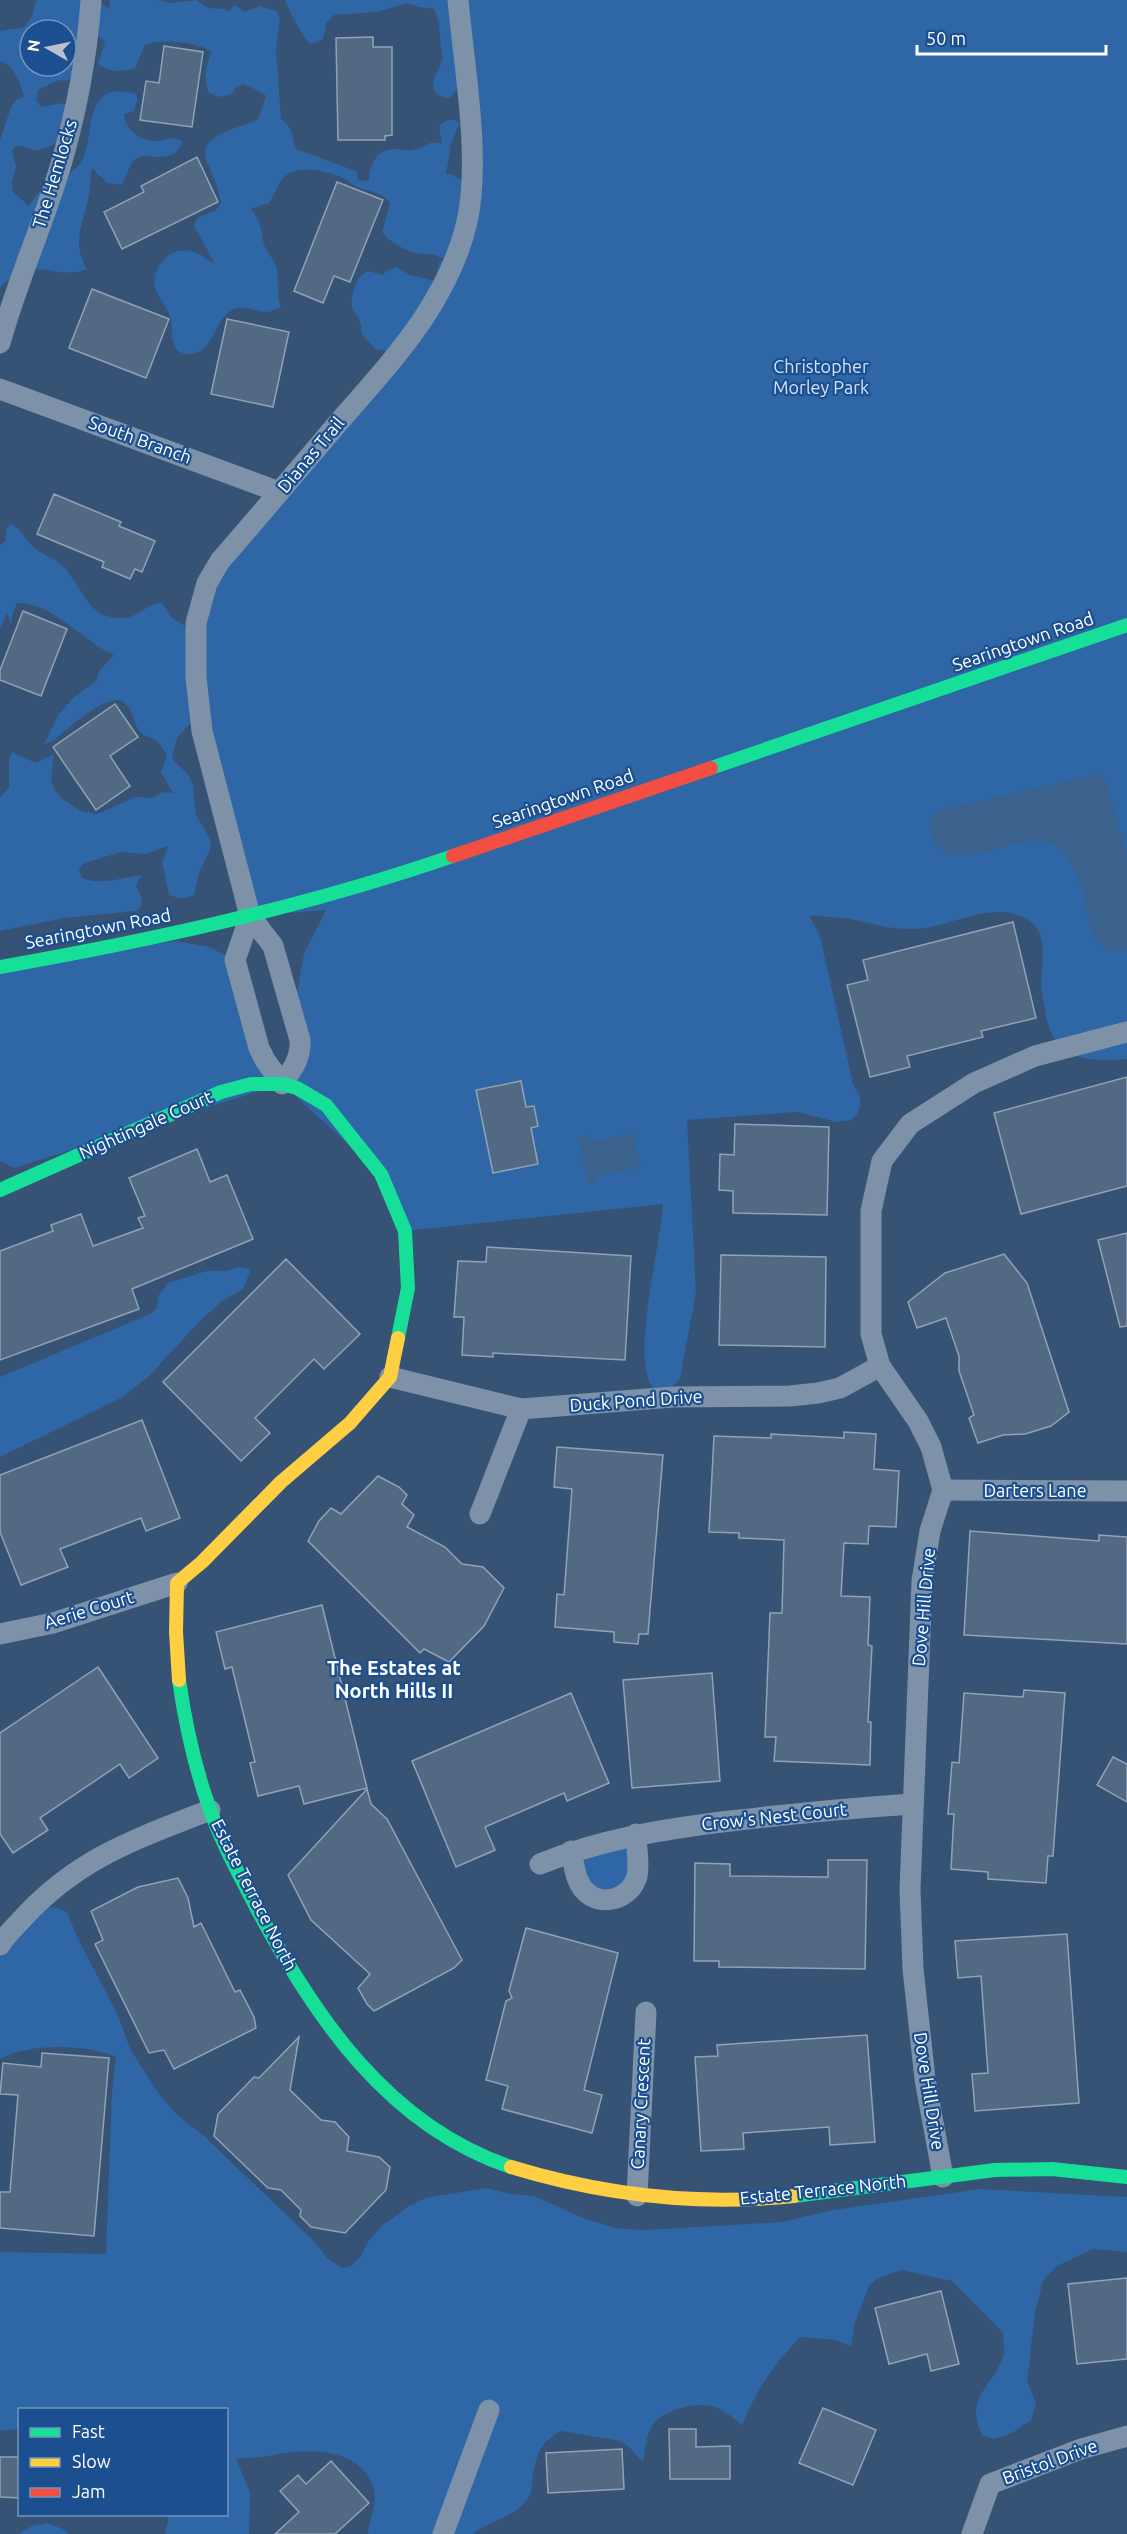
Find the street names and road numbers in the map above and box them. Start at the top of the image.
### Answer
street label: The Hemlocks [28,117,80,231]
street label: South Branch [86,411,195,467]
street label: Dianas Trail [273,412,348,496]
street label: Searingtown Road [950,608,1096,675]
street label: Searingtown Road [490,765,636,832]
street label: Searingtown Road [23,904,172,952]
street label: Nightingale Court [76,1086,215,1162]
street label: Duck Pond Drive [569,1385,703,1415]
street label: Darters Lane [983,1480,1087,1500]
street label: Dove Hill Drive [908,1547,938,1667]
street label: Aerie Court [42,1586,136,1632]
street label: Crow's Nest Court [700,1798,848,1834]
street label: Estate Terrace North [208,1816,302,1974]
street label: Dove Hill Drive [911,2030,949,2151]
street label: Canary Crescent [627,2038,653,2170]
street label: Estate Terrace North [739,2170,907,2208]
street label: Bristol Drive [1000,2435,1100,2487]

